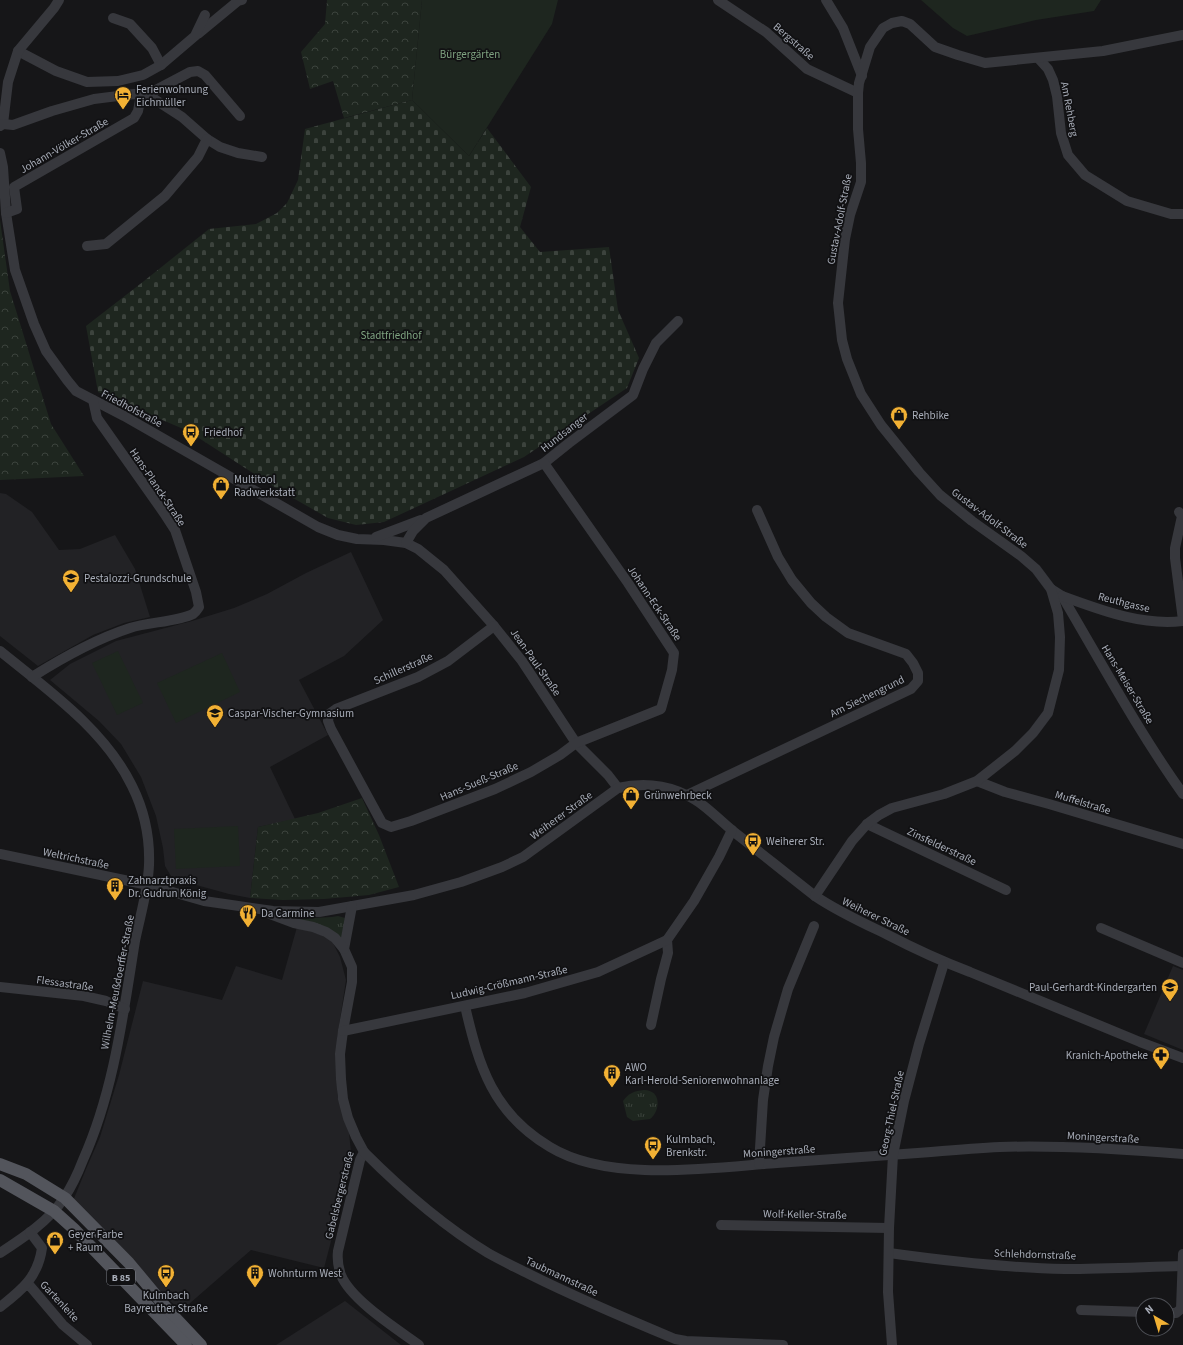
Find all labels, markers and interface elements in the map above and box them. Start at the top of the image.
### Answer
street label: Bergstraße [770,19,818,64]
park label: Bürgergärten [440,47,500,62]
street label: Am Rehberg [1057,80,1082,138]
place label: Ferienwohnung Eichmüller [136,82,209,110]
hotel icon: Ferienwohnung Eichmüller [113,85,133,110]
street label: Johann-Völker-Straße [17,114,112,177]
street label: Gustav-Adolf-Straße [823,172,856,266]
park label: Stadtfriedhof [361,328,422,343]
street label: Friedhofstraße [98,386,166,431]
shop icon: Rehbike [889,405,909,430]
place label: Rehbike [912,408,950,423]
street label: Hundsanger [538,409,591,456]
bus stop icon: Friedhof [181,422,201,447]
place label: Friedhof [204,425,243,440]
street label: Hans-Planck-Straße [126,445,190,530]
place label: Multitool Radwerkstatt [234,472,295,500]
shop icon: Multitool Radwerkstatt [211,475,231,500]
street label: Gustav-Adolf-Straße [948,485,1031,552]
street label: Johann-Eck-Straße [624,563,686,644]
school or university icon: Pestalozzi-Grundschule [61,568,81,593]
place label: Pestalozzi-Grundschule [84,571,192,586]
street label: Reuthgasse [1096,589,1152,616]
street label: Jean-Paul-Straße [507,626,565,699]
street label: Hans-Meiser-Straße [1098,642,1157,727]
street label: Schillerstraße [371,648,436,688]
street label: Am Siechengrund [827,672,907,721]
school or university icon: Caspar-Vischer-Gymnasium [205,703,225,728]
place label: Caspar-Vischer-Gymnasium [228,706,354,721]
street label: Hans-Sueß-Straße [438,758,521,805]
shop icon: Grünwehrbeck [621,785,641,810]
street label: Weiherer Straße [527,787,596,843]
street label: Muffelstraße [1053,787,1113,818]
place label: Grünwehrbeck [644,788,712,803]
street label: Zinsfelderstraße [905,824,979,869]
bus stop icon: Weiherer Str. [743,831,763,856]
place label: Weiherer Str. [766,834,825,849]
street label: Weltrichstraße [41,844,111,873]
place label: Zahnarztpraxis Dr. Gudrun König [128,873,207,901]
building icon: Zahnarztpraxis Dr. Gudrun König [105,876,125,901]
street label: Weiherer Straße [839,894,913,940]
restaurant icon: Da Carmine [238,903,258,928]
place label: Da Carmine [261,906,315,921]
street label: Wilhelm-Meußdoerffer-Straße [97,913,138,1051]
street label: Ludwig-Crößmann-Straße [449,962,569,1003]
street label: Flessastraße [35,972,95,995]
school or university icon: Paul-Gerhardt-Kindergarten [1160,977,1180,1002]
place label: Paul-Gerhardt-Kindergarten [1029,980,1157,995]
pharmacy icon: Kranich-Apotheke [1151,1045,1171,1070]
place label: Kranich-Apotheke [1066,1048,1149,1063]
place label: AWO Karl-Herold-Seniorenwohnanlage [625,1060,780,1088]
building icon: AWO Karl-Herold-Seniorenwohnanlage [602,1063,622,1088]
street label: Georg-Thiel-Straße [875,1069,908,1157]
street label: Moningerstraße [1066,1128,1140,1147]
place label: Kulmbach, Brenkstr. [666,1132,716,1160]
bus stop icon: Kulmbach, Brenkstr. [643,1135,663,1160]
street label: Moningerstraße [742,1141,816,1162]
street label: Gabelsbergerstraße [321,1149,358,1241]
street label: Wolf-Keller-Straße [763,1206,848,1223]
place label: Geyer Farbe + Raum [68,1227,123,1255]
shop icon: Geyer Farbe + Raum [45,1230,65,1255]
street label: Schlehdornstraße [994,1246,1077,1263]
street label: Taubmannstraße [523,1253,601,1300]
bus stop icon: Kulmbach Bayreuther Straße [156,1263,176,1288]
building icon: Wohnturm West [245,1263,265,1288]
place label: Wohnturm West [268,1266,342,1281]
road number: B 85 [107,1269,135,1285]
street label: Gartenleite [37,1278,83,1326]
place label: Kulmbach Bayreuther Straße [124,1288,208,1316]
north arrow [1135,1297,1175,1337]
text: N [1142,1301,1157,1318]

